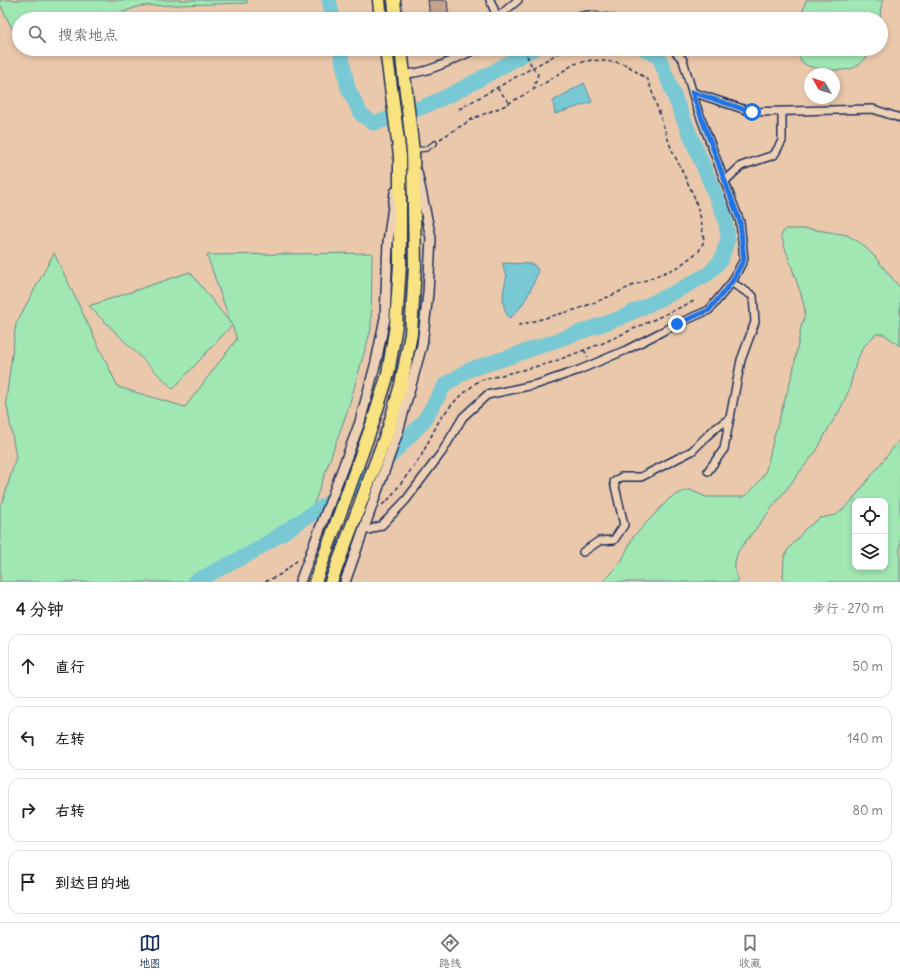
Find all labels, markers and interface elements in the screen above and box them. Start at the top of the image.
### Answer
search box [12,12,888,56]
icon: search [26,23,48,45]
text: 搜索地点 [58,25,118,44]
north arrow [804,68,840,104]
route start [743,103,761,121]
route end [668,315,686,333]
map controls [852,498,888,570]
button: locate [852,498,888,534]
button: layers [852,534,888,570]
text: 4 分钟 [16,598,64,620]
text: 步行 · 270 m [812,600,884,617]
icon: ahead [17,655,39,677]
text: 直行 [55,657,85,676]
text: 50 m [852,658,883,675]
icon: left [17,727,39,749]
text: 左转 [55,729,85,748]
text: 140 m [847,730,883,747]
icon: right [17,799,39,821]
text: 右转 [55,801,85,820]
text: 80 m [852,802,883,819]
icon: arrive [17,871,39,893]
text: 到达目的地 [55,873,130,892]
tab: 地图 [139,932,161,970]
tab: 路线 [439,932,461,970]
tab: 收藏 [739,932,761,970]

